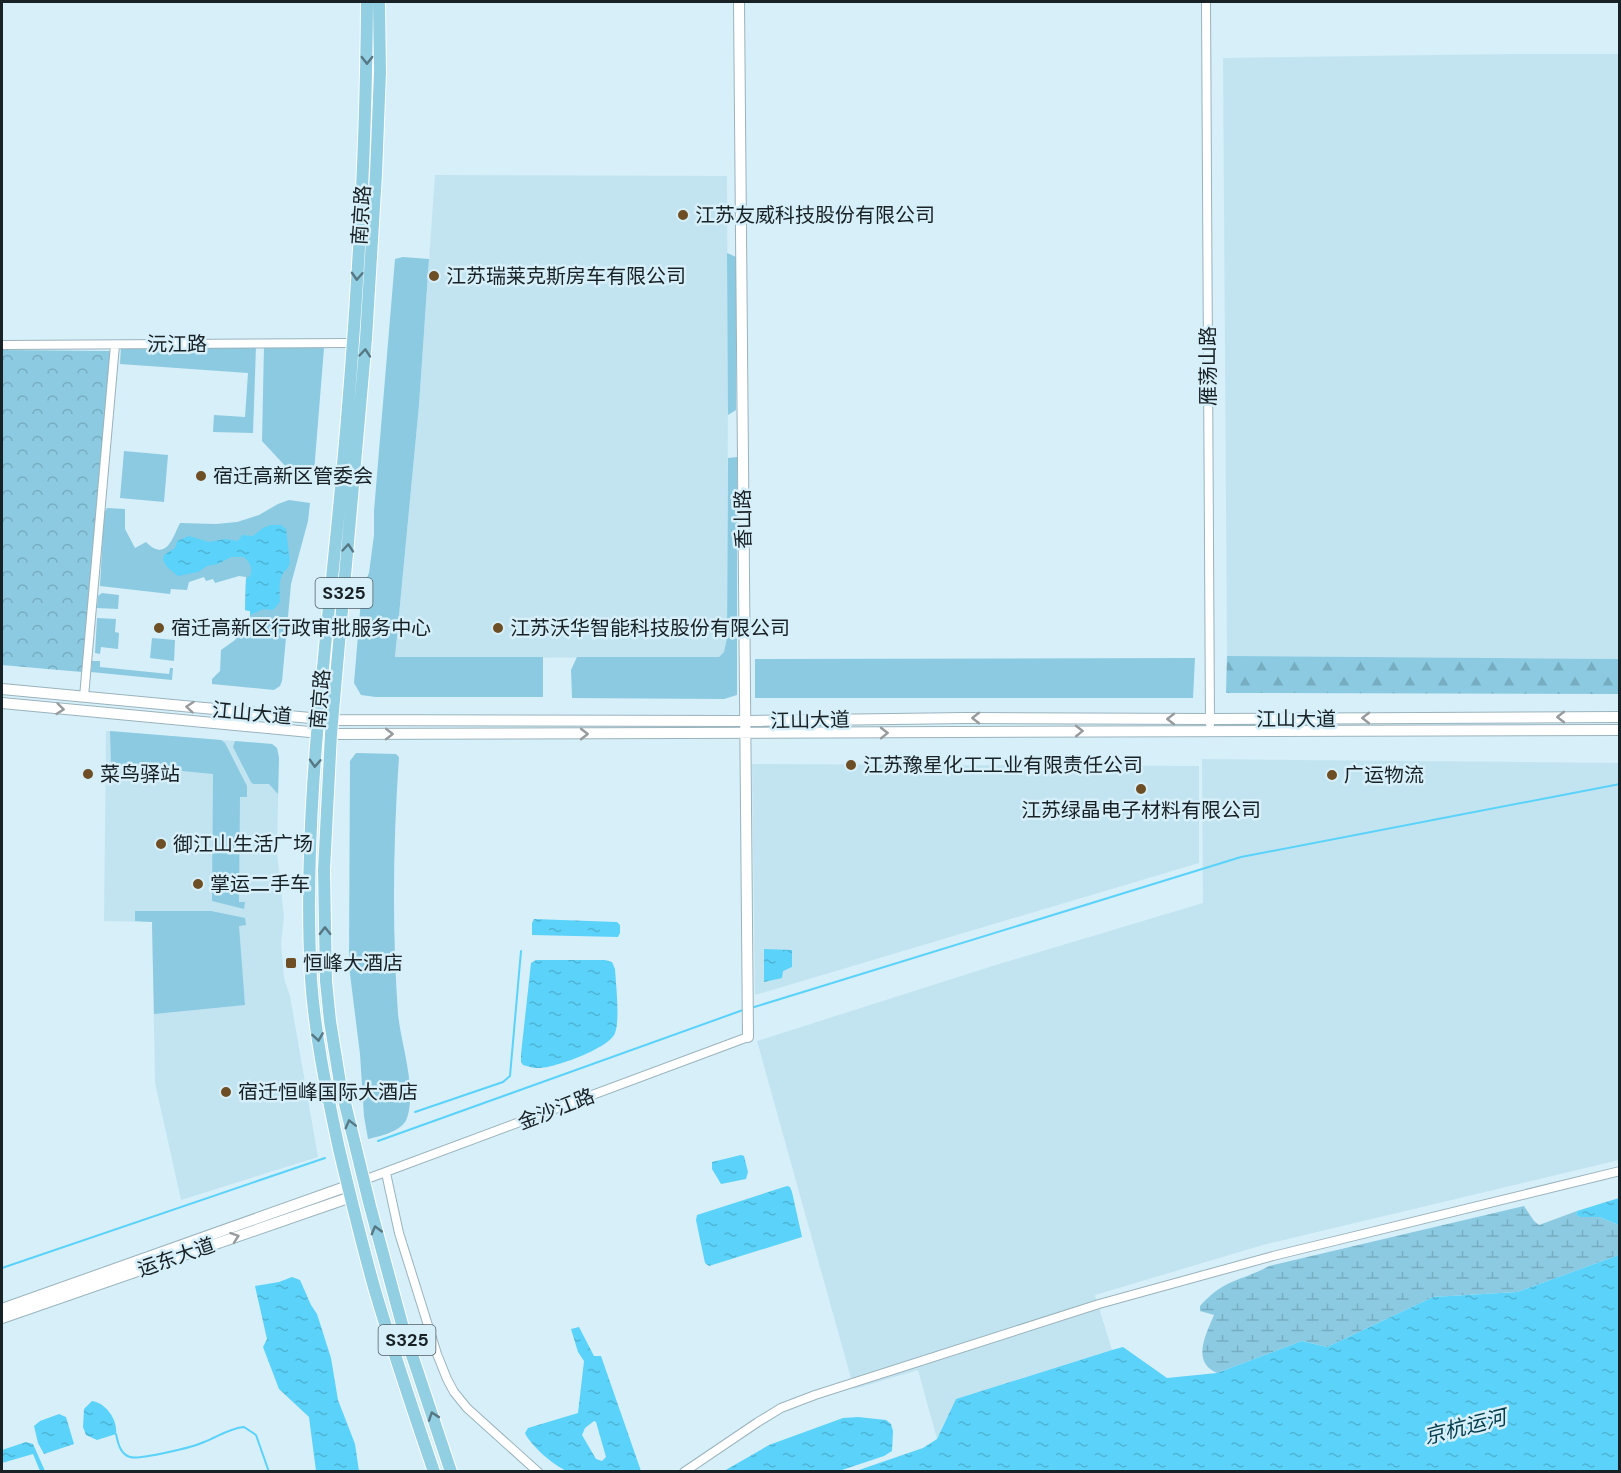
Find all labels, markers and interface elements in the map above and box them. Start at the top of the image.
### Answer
one-way arrow [361,55,373,64]
street label: 南京路 [346,184,376,246]
place label: 江苏友威科技股份有限公司 [695,202,935,228]
marker: 江苏友威科技股份有限公司 [676,208,690,222]
place label: 江苏瑞莱克斯房车有限公司 [446,263,686,289]
marker: 江苏瑞莱克斯房车有限公司 [427,269,441,283]
one-way arrow [351,271,364,280]
street label: 雁荡山路 [1195,326,1221,406]
street label: 沅江路 [147,331,207,357]
one-way arrow [358,349,371,358]
place label: 宿迁高新区管委会 [213,463,373,489]
marker: 宿迁高新区管委会 [194,469,208,483]
street label: 香山路 [729,489,757,549]
one-way arrow [341,543,354,552]
road number: S325 [316,578,372,608]
place label: 宿迁高新区行政审批服务中心 [171,615,431,641]
place label: 江苏沃华智能科技股份有限公司 [510,615,790,641]
marker: 宿迁高新区行政审批服务中心 [152,621,166,635]
marker: 江苏沃华智能科技股份有限公司 [491,621,505,635]
street label: 南京路 [304,668,336,730]
street label: 江山大道 [211,697,293,729]
one-way arrow [186,701,195,714]
one-way arrow [55,702,64,715]
street label: 江山大道 [770,706,850,734]
street label: 江山大道 [1256,706,1336,732]
one-way arrow [1557,711,1566,724]
one-way arrow [972,712,981,724]
one-way arrow [1362,712,1371,725]
one-way arrow [1167,713,1176,725]
one-way arrow [1075,725,1084,737]
one-way arrow [880,727,889,739]
one-way arrow [385,728,394,740]
one-way arrow [580,728,589,740]
place label: 江苏豫星化工工业有限责任公司 [863,752,1143,778]
one-way arrow [308,758,321,767]
marker: 江苏豫星化工工业有限责任公司 [844,758,858,772]
place label: 菜鸟驿站 [100,761,180,787]
place label: 广运物流 [1344,762,1424,788]
marker: 菜鸟驿站 [81,767,95,781]
marker: 广运物流 [1325,768,1339,782]
marker: 江苏绿晶电子材料有限公司 [1134,782,1148,796]
place label: 江苏绿晶电子材料有限公司 [1021,797,1261,823]
place label: 御江山生活广场 [173,831,313,857]
marker: 御江山生活广场 [154,837,168,851]
place label: 掌运二手车 [210,871,310,897]
marker: 掌运二手车 [191,877,205,891]
one-way arrow [319,926,332,935]
place label: 恒峰大酒店 [303,950,403,976]
marker: 恒峰大酒店 [284,956,298,970]
one-way arrow [311,1033,323,1042]
place label: 宿迁恒峰国际大酒店 [238,1079,418,1105]
street label: 金沙江路 [514,1083,598,1135]
marker: 宿迁恒峰国际大酒店 [219,1085,233,1099]
one-way arrow [344,1119,357,1129]
one-way arrow [371,1225,383,1235]
street label: 运东大道 [134,1232,218,1282]
one-way arrow [229,1232,240,1244]
road number: S325 [378,1325,436,1355]
water label: 京杭运河 [1421,1402,1513,1451]
one-way arrow [427,1411,440,1422]

